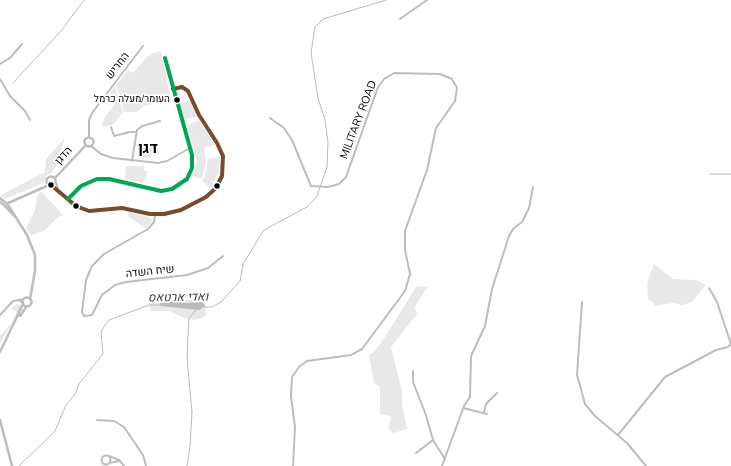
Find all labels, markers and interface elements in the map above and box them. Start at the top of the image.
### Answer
street label: החריש [103,50,133,82]
street label: MILITARY ROAD [338,79,380,161]
place label: העומר/מעלה כרמל [94,94,170,106]
marker: העומר/מעלה כרמל [172,95,182,105]
district label: דגן [138,140,158,158]
street label: הדגן [53,144,75,168]
unlabelled marker [46,180,56,190]
unlabelled marker [212,181,222,191]
unlabelled marker [71,201,81,211]
street label: שיח השדה [125,263,175,281]
water label: ואדי ארטאס [148,290,208,306]

